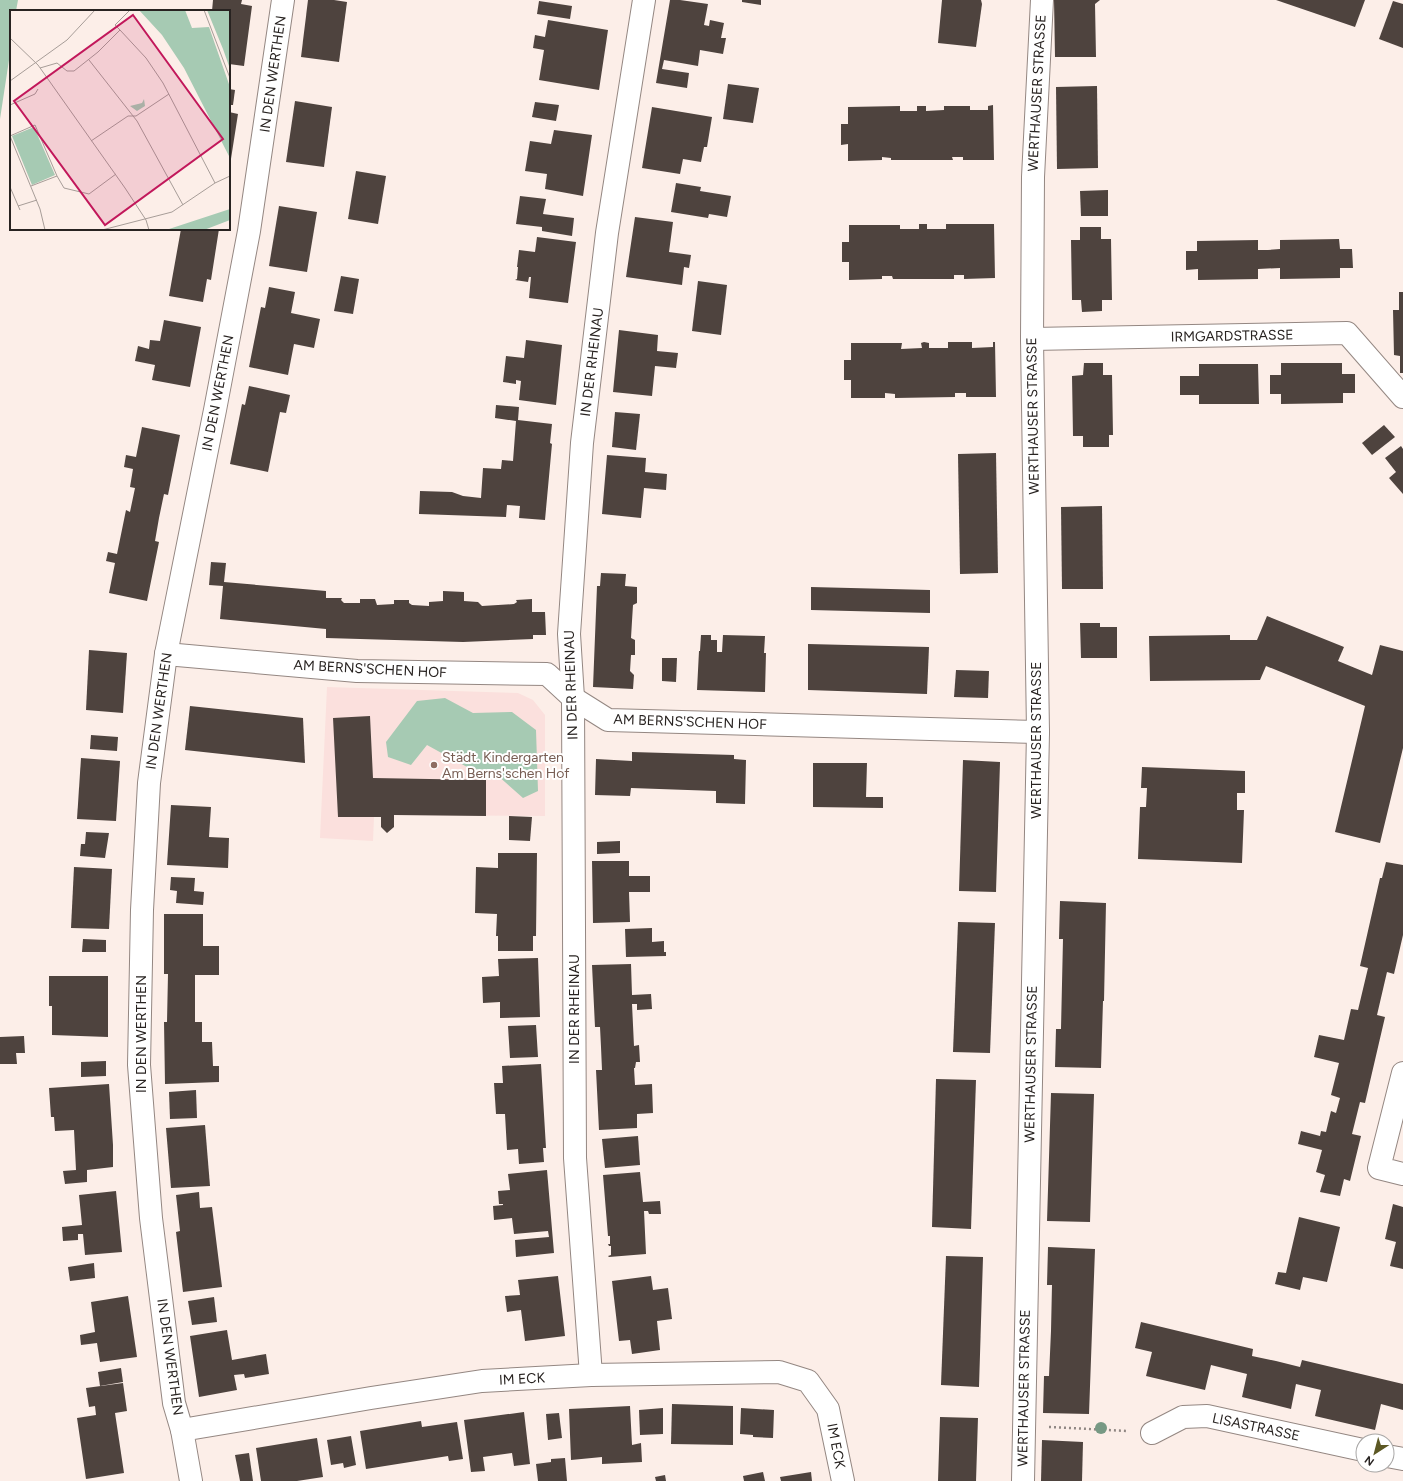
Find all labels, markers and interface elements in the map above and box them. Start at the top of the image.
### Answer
inset map [10,10,230,230]
street label: IN DEN WERTHEN [256,14,290,134]
street label: WERTHAUSER STRASSE [1024,14,1050,172]
street label: IN DER RHEINAU [577,306,607,418]
street label: IRMGARDSTRASSE [1170,326,1294,346]
street label: IN DEN WERTHEN [198,333,238,453]
street label: WERTHAUSER STRASSE [1023,337,1043,495]
street label: IN DER RHEINAU [561,630,581,740]
street label: IN DEN WERTHEN [142,651,176,771]
street label: AM BERNS'SCHEN HOF [293,656,447,682]
street label: WERTHAUSER STRASSE [1028,661,1045,819]
street label: AM BERNS'SCHEN HOF [613,711,767,733]
place label: Städt. Kindergarten Am Berns'schen Hof [442,749,570,782]
marker: Städt. Kindergarten Am Berns'schen Hof [429,760,439,770]
street label: IN DER RHEINAU [566,954,583,1064]
street label: IN DEN WERTHEN [133,975,150,1093]
street label: WERTHAUSER STRASSE [1021,985,1041,1143]
street label: IN DEN WERTHEN [153,1297,187,1417]
street label: WERTHAUSER STRASSE [1014,1309,1034,1467]
street label: IM ECK [499,1369,546,1389]
street label: LISASTRASSE [1211,1409,1301,1445]
street label: IM ECK [823,1422,849,1471]
north arrow [1355,1433,1395,1473]
text: N [1362,1453,1377,1468]

